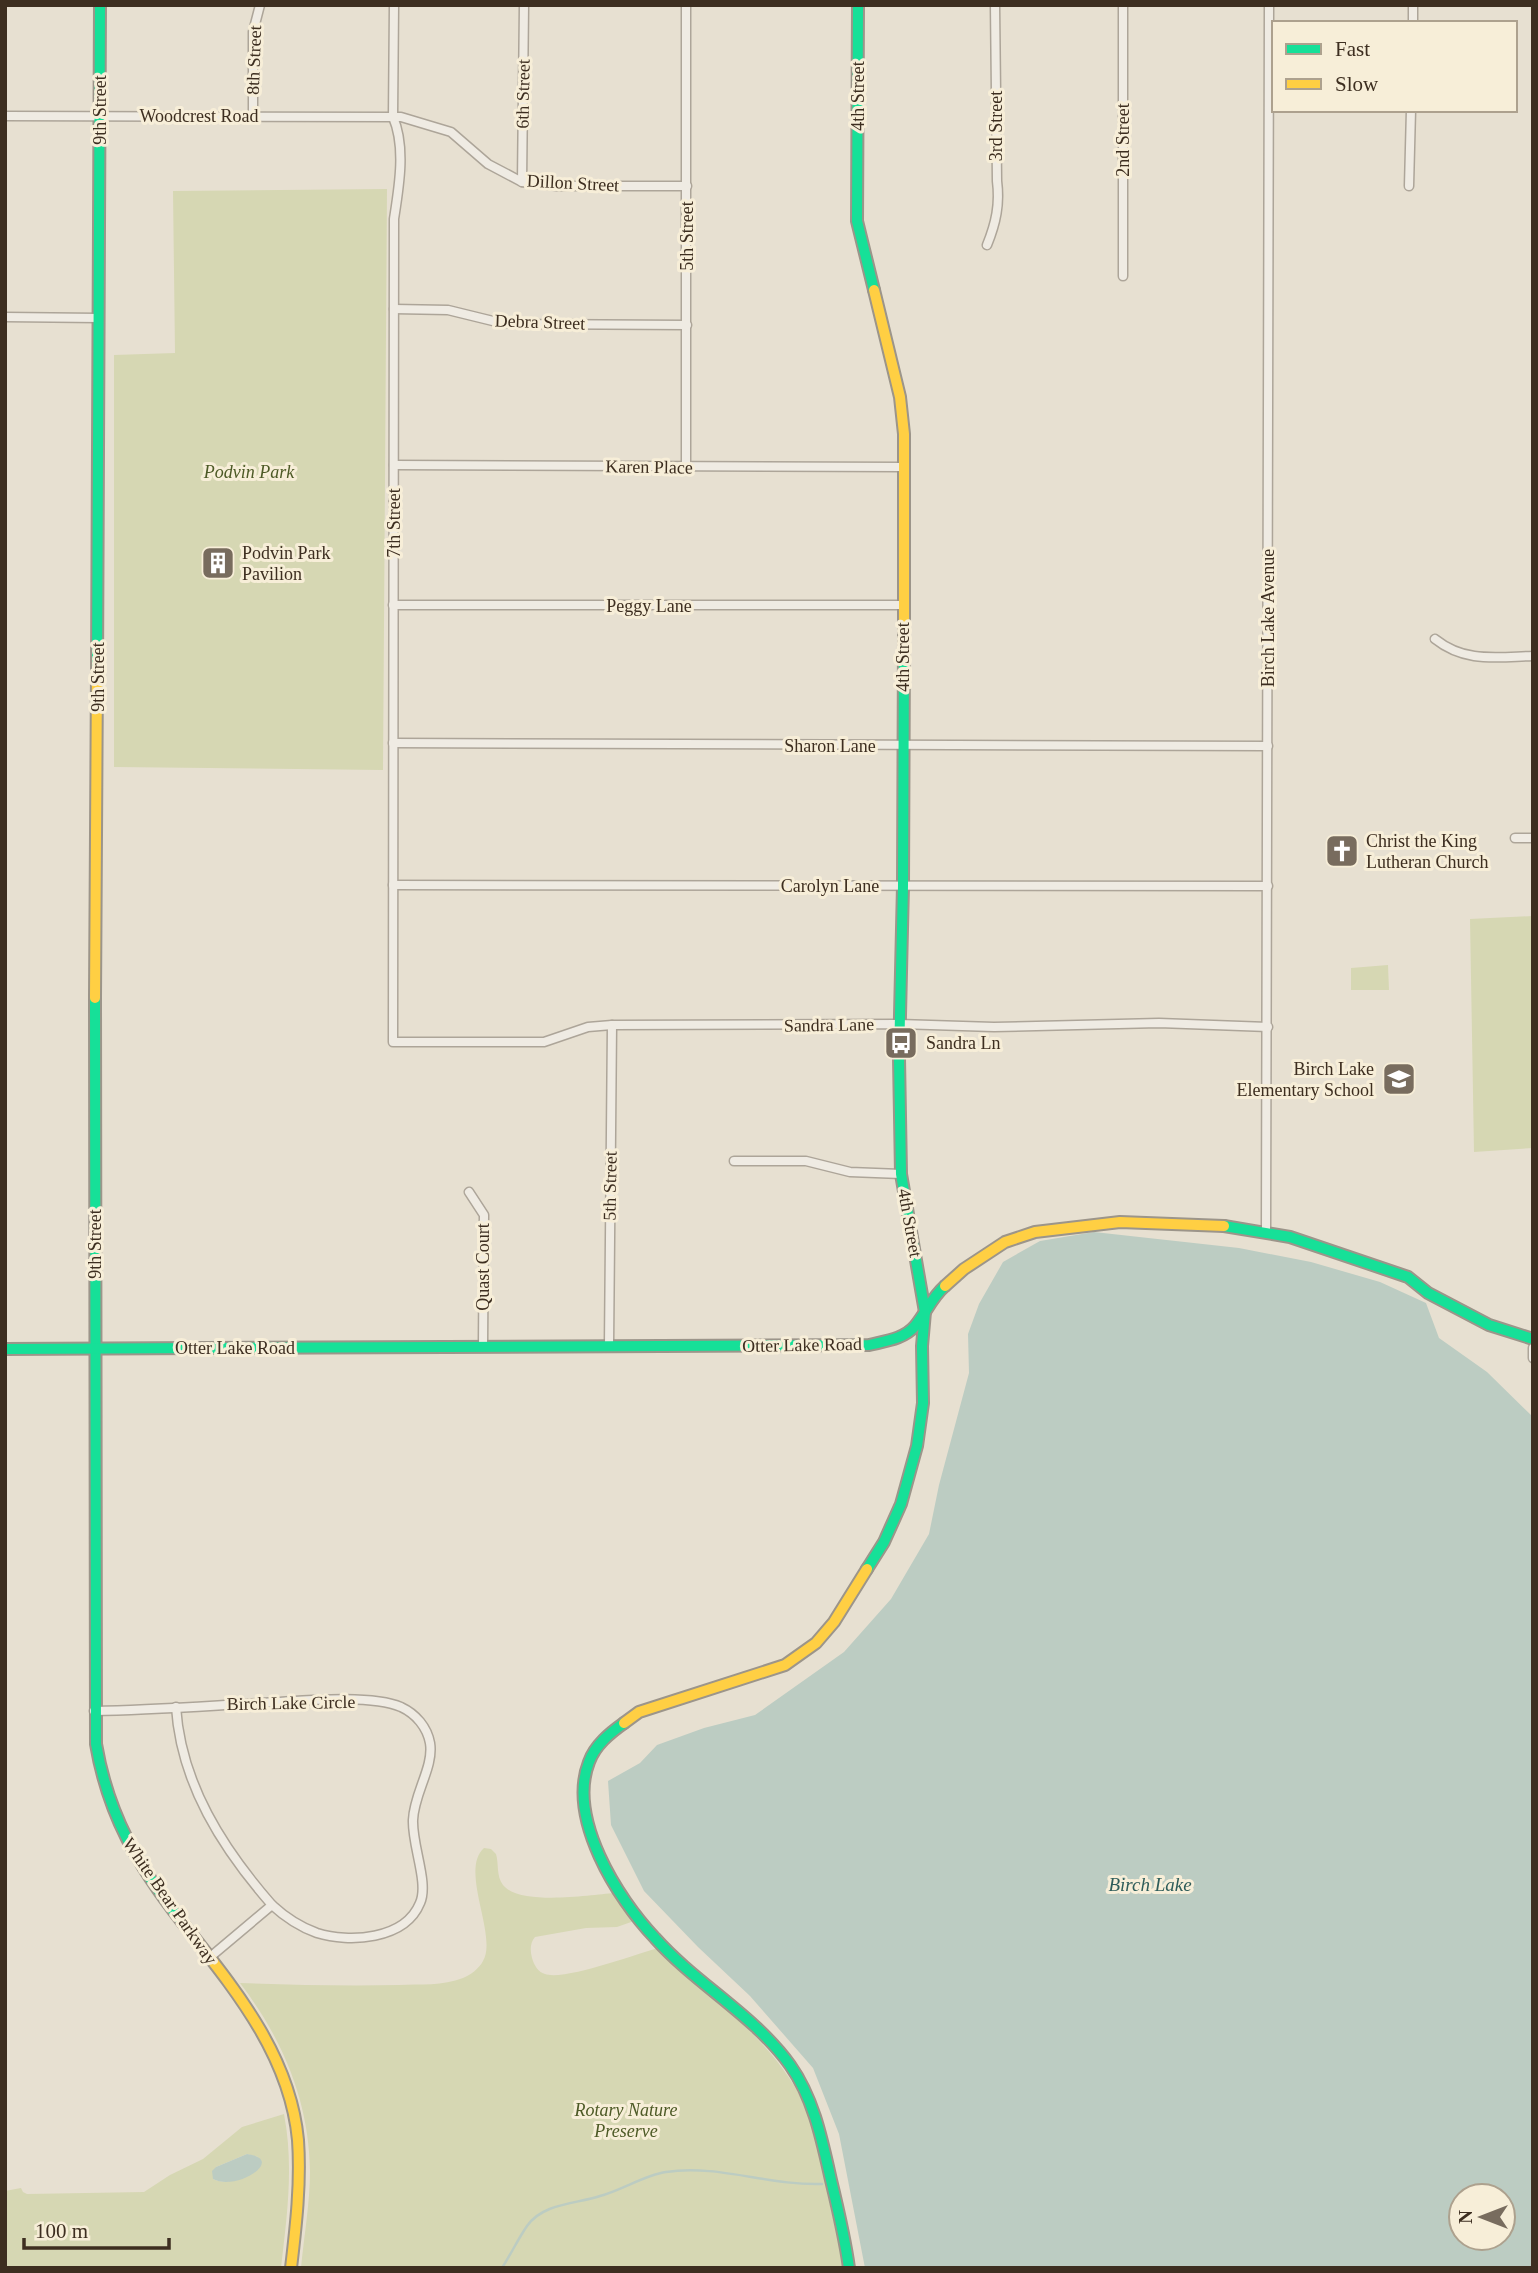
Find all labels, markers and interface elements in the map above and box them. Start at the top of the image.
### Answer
legend [1272,21,1517,112]
street label: 8th Street [243,25,265,95]
text: Fast [1335,37,1370,61]
street label: 6th Street [512,59,534,129]
street label: 4th Street [848,61,868,131]
text: Slow [1335,72,1379,96]
street label: 9th Street [90,75,110,145]
street label: 3rd Street [986,91,1006,161]
street label: 2nd Street [1113,103,1133,177]
street label: Woodcrest Road [139,106,259,126]
street label: Dillon Street [526,171,620,195]
street label: 5th Street [677,201,697,271]
street label: Debra Street [494,310,586,334]
street label: Karen Place [605,456,693,478]
park label: Podvin Park [203,462,295,482]
street label: 7th Street [384,488,404,558]
place label: Podvin Park Pavilion [242,543,331,584]
building icon: Podvin Park Pavilion [199,544,237,582]
street label: Birch Lake Avenue [1258,549,1278,687]
street label: Peggy Lane [606,596,692,616]
street label: 4th Street [893,622,913,692]
street label: 9th Street [88,642,108,712]
street label: Sharon Lane [784,736,876,756]
place label: Christ the King Lutheran Church [1366,831,1488,872]
church icon: Christ the King Lutheran Church [1323,832,1361,870]
street label: Carolyn Lane [781,876,879,896]
street label: Sandra Lane [784,1014,874,1036]
bus stop icon: Sandra Ln [882,1024,920,1062]
place label: Sandra Ln [926,1033,1000,1053]
place label: Birch Lake Elementary School [1237,1059,1374,1100]
school or university icon: Birch Lake Elementary School [1380,1060,1418,1098]
street label: 5th Street [599,1151,621,1221]
street label: 4th Street [894,1187,926,1259]
street label: 9th Street [85,1209,105,1279]
street label: Quast Court [473,1223,493,1311]
street label: Otter Lake Road [742,1334,862,1356]
street label: Otter Lake Road [175,1338,295,1358]
street label: Birch Lake Circle [226,1692,356,1714]
street label: White Bear Parkway [119,1834,221,1968]
water label: Birch Lake [1108,1874,1192,1895]
park label: Rotary Nature Preserve [574,2100,677,2141]
north arrow [1447,2182,1517,2252]
scale bar [24,2206,170,2250]
text: N [1455,2210,1476,2224]
text: 100 m [35,2219,88,2243]

